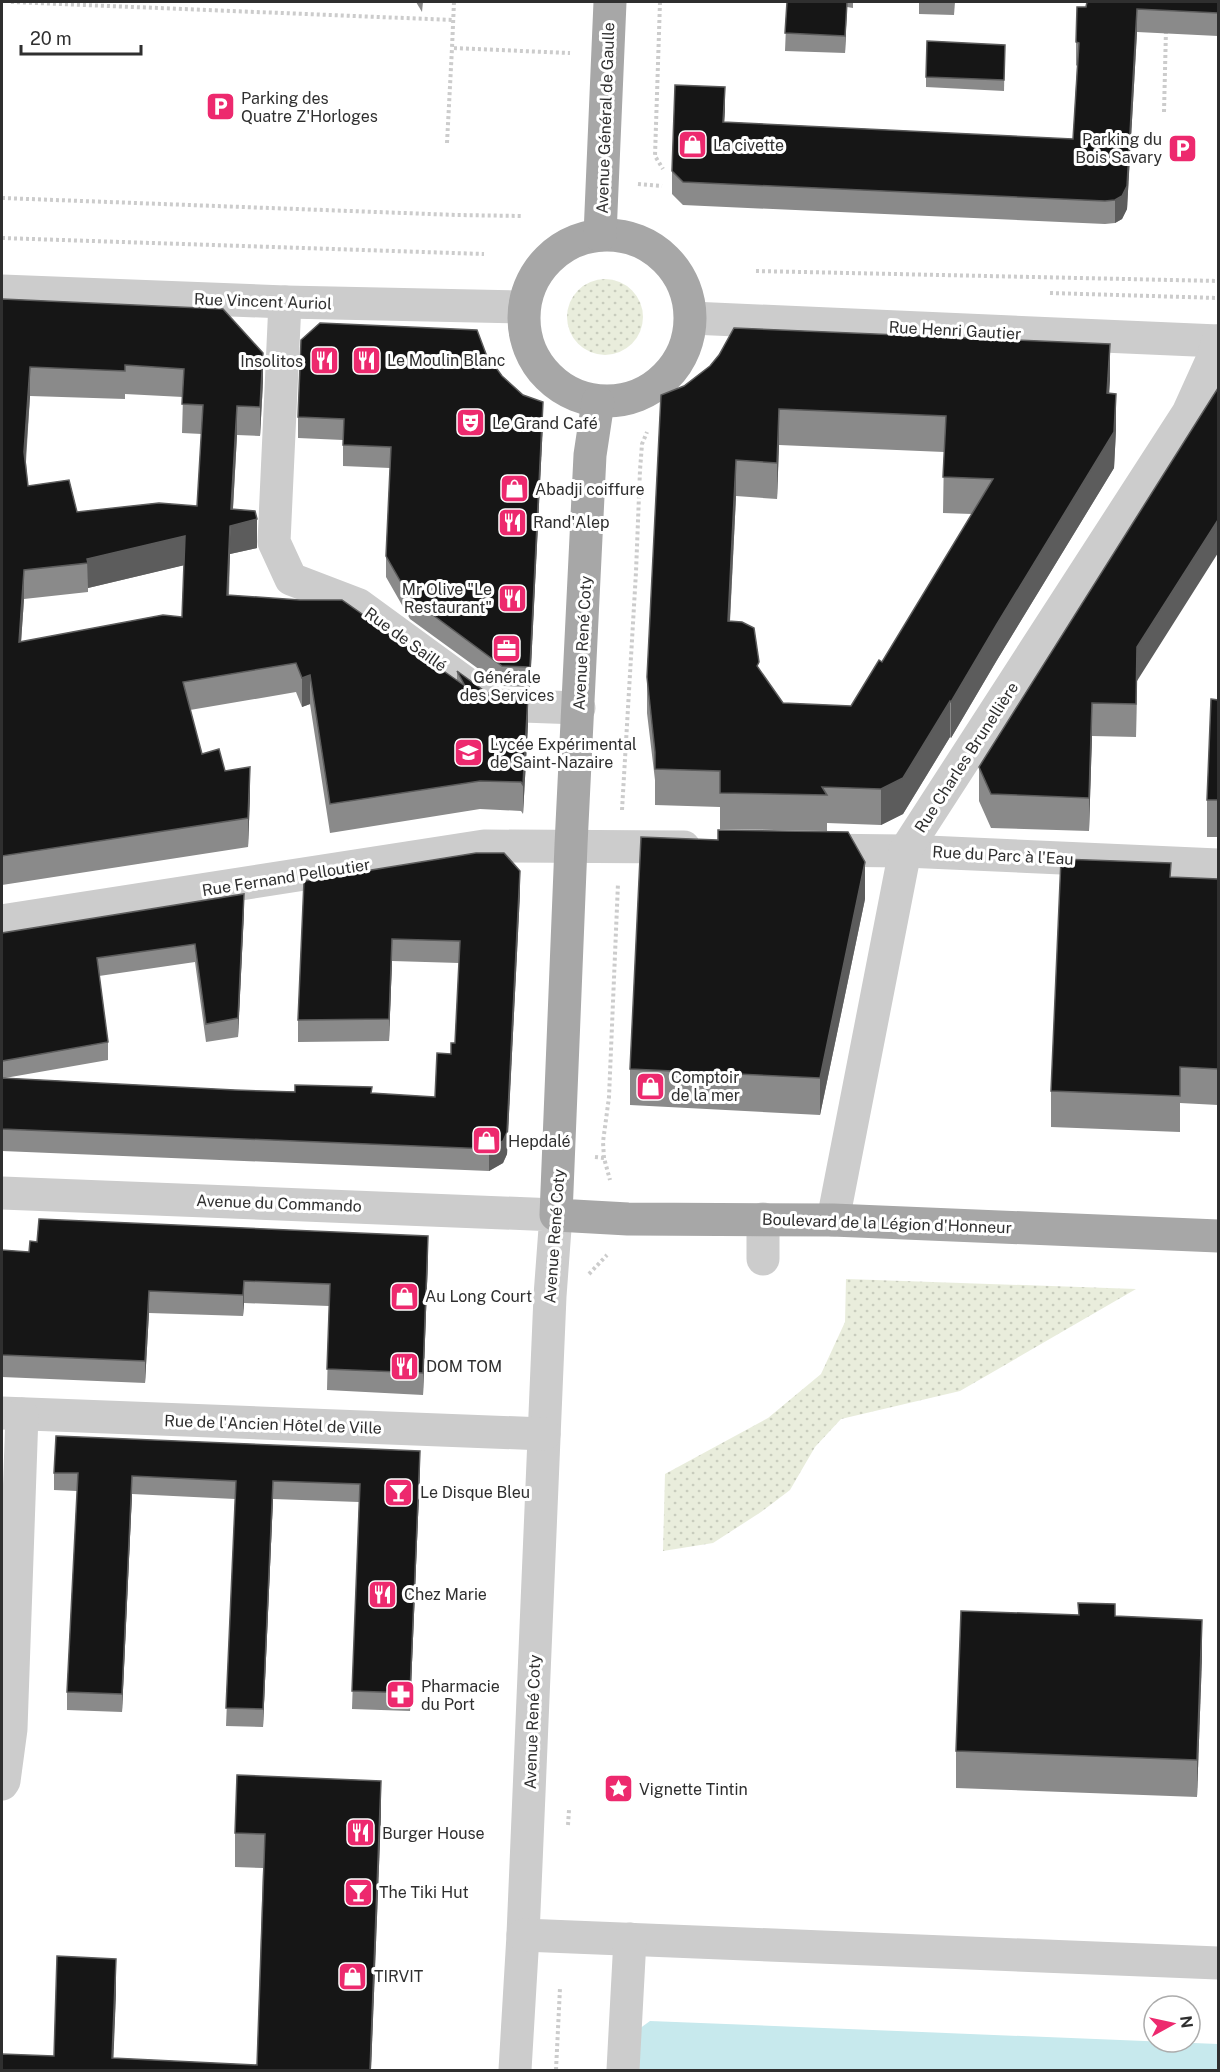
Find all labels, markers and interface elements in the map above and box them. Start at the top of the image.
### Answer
scale bar [21,18,141,56]
street label: Avenue Général de Gaulle [593,22,618,214]
text: 20 m [30,28,72,49]
place label: Parking des Quatre Z'Horloges [241,89,378,126]
parking icon: Parking des Quatre Z'Horloges [204,91,236,123]
shop icon: La civette [676,129,708,161]
place label: Parking du Bois Savary [1075,130,1162,167]
parking icon: Parking du Bois Savary [1167,132,1199,164]
place label: La civette [713,136,784,155]
street label: Rue Vincent Auriol [194,290,332,313]
street label: Rue Henri Gautier [888,318,1022,343]
restaurant icon: Le Moulin Blanc [350,344,382,376]
restaurant icon: Insolitos [308,345,340,377]
place label: Le Moulin Blanc [387,351,505,370]
place label: Insolitos [240,352,303,371]
theatre icon: Le Grand Café [455,407,487,439]
place label: Le Grand Café [492,414,598,433]
shop icon: Abadji coiffure [498,473,530,505]
place label: Abadji coiffure [535,480,645,499]
restaurant icon: Rand'Alep [496,506,528,538]
place label: Rand'Alep [533,513,610,532]
street label: Avenue René Coty [569,575,596,711]
place label: Mr Olive "Le Restaurant" [402,580,492,617]
restaurant icon: Mr Olive "Le Restaurant" [497,582,529,614]
street label: Rue de Saillé [361,603,450,676]
office icon: Générale des Services [491,633,523,665]
place label: Générale des Services [460,668,554,705]
street label: Rue Charles Brunellière [911,678,1022,836]
place label: Lycée Expérimental de Saint-Nazaire [490,735,637,772]
school or university icon: Lycée Expérimental de Saint-Nazaire [453,737,485,769]
street label: Rue du Parc à l'Eau [932,842,1074,869]
street label: Rue Fernand Pelloutier [201,855,372,900]
place label: Comptoir de la mer [671,1068,740,1105]
shop icon: Comptoir de la mer [634,1070,666,1102]
shop icon: Hepdalé [471,1125,503,1157]
place label: Hepdalé [508,1132,571,1151]
street label: Avenue René Coty [540,1168,569,1304]
street label: Avenue du Commando [196,1191,362,1216]
street label: Boulevard de la Légion d'Honneur [762,1210,1012,1237]
shop icon: Au Long Court [388,1280,420,1312]
place label: Au Long Court [425,1287,532,1306]
restaurant icon: DOM TOM [389,1350,421,1382]
place label: DOM TOM [426,1357,502,1376]
street label: Rue de l'Ancien Hôtel de Ville [164,1411,382,1438]
bar icon: Le Disque Bleu [383,1476,415,1508]
place label: Le Disque Bleu [420,1483,530,1502]
restaurant icon: Chez Marie [367,1578,399,1610]
place label: Chez Marie [404,1585,487,1604]
street label: Avenue René Coty [521,1654,544,1790]
place label: Pharmacie du Port [421,1677,500,1714]
pharmacy icon: Pharmacie du Port [384,1679,416,1711]
place icon: Vignette Tintin [602,1773,634,1805]
place label: Vignette Tintin [639,1780,748,1799]
restaurant icon: Burger House [345,1817,377,1849]
place label: Burger House [382,1824,485,1843]
bar icon: The Tiki Hut [342,1876,374,1908]
place label: The Tiki Hut [379,1883,469,1902]
shop icon: TIRVIT [337,1960,369,1992]
place label: TIRVIT [374,1967,424,1986]
north arrow [1142,1994,1202,2054]
text: N [1176,2014,1197,2030]

